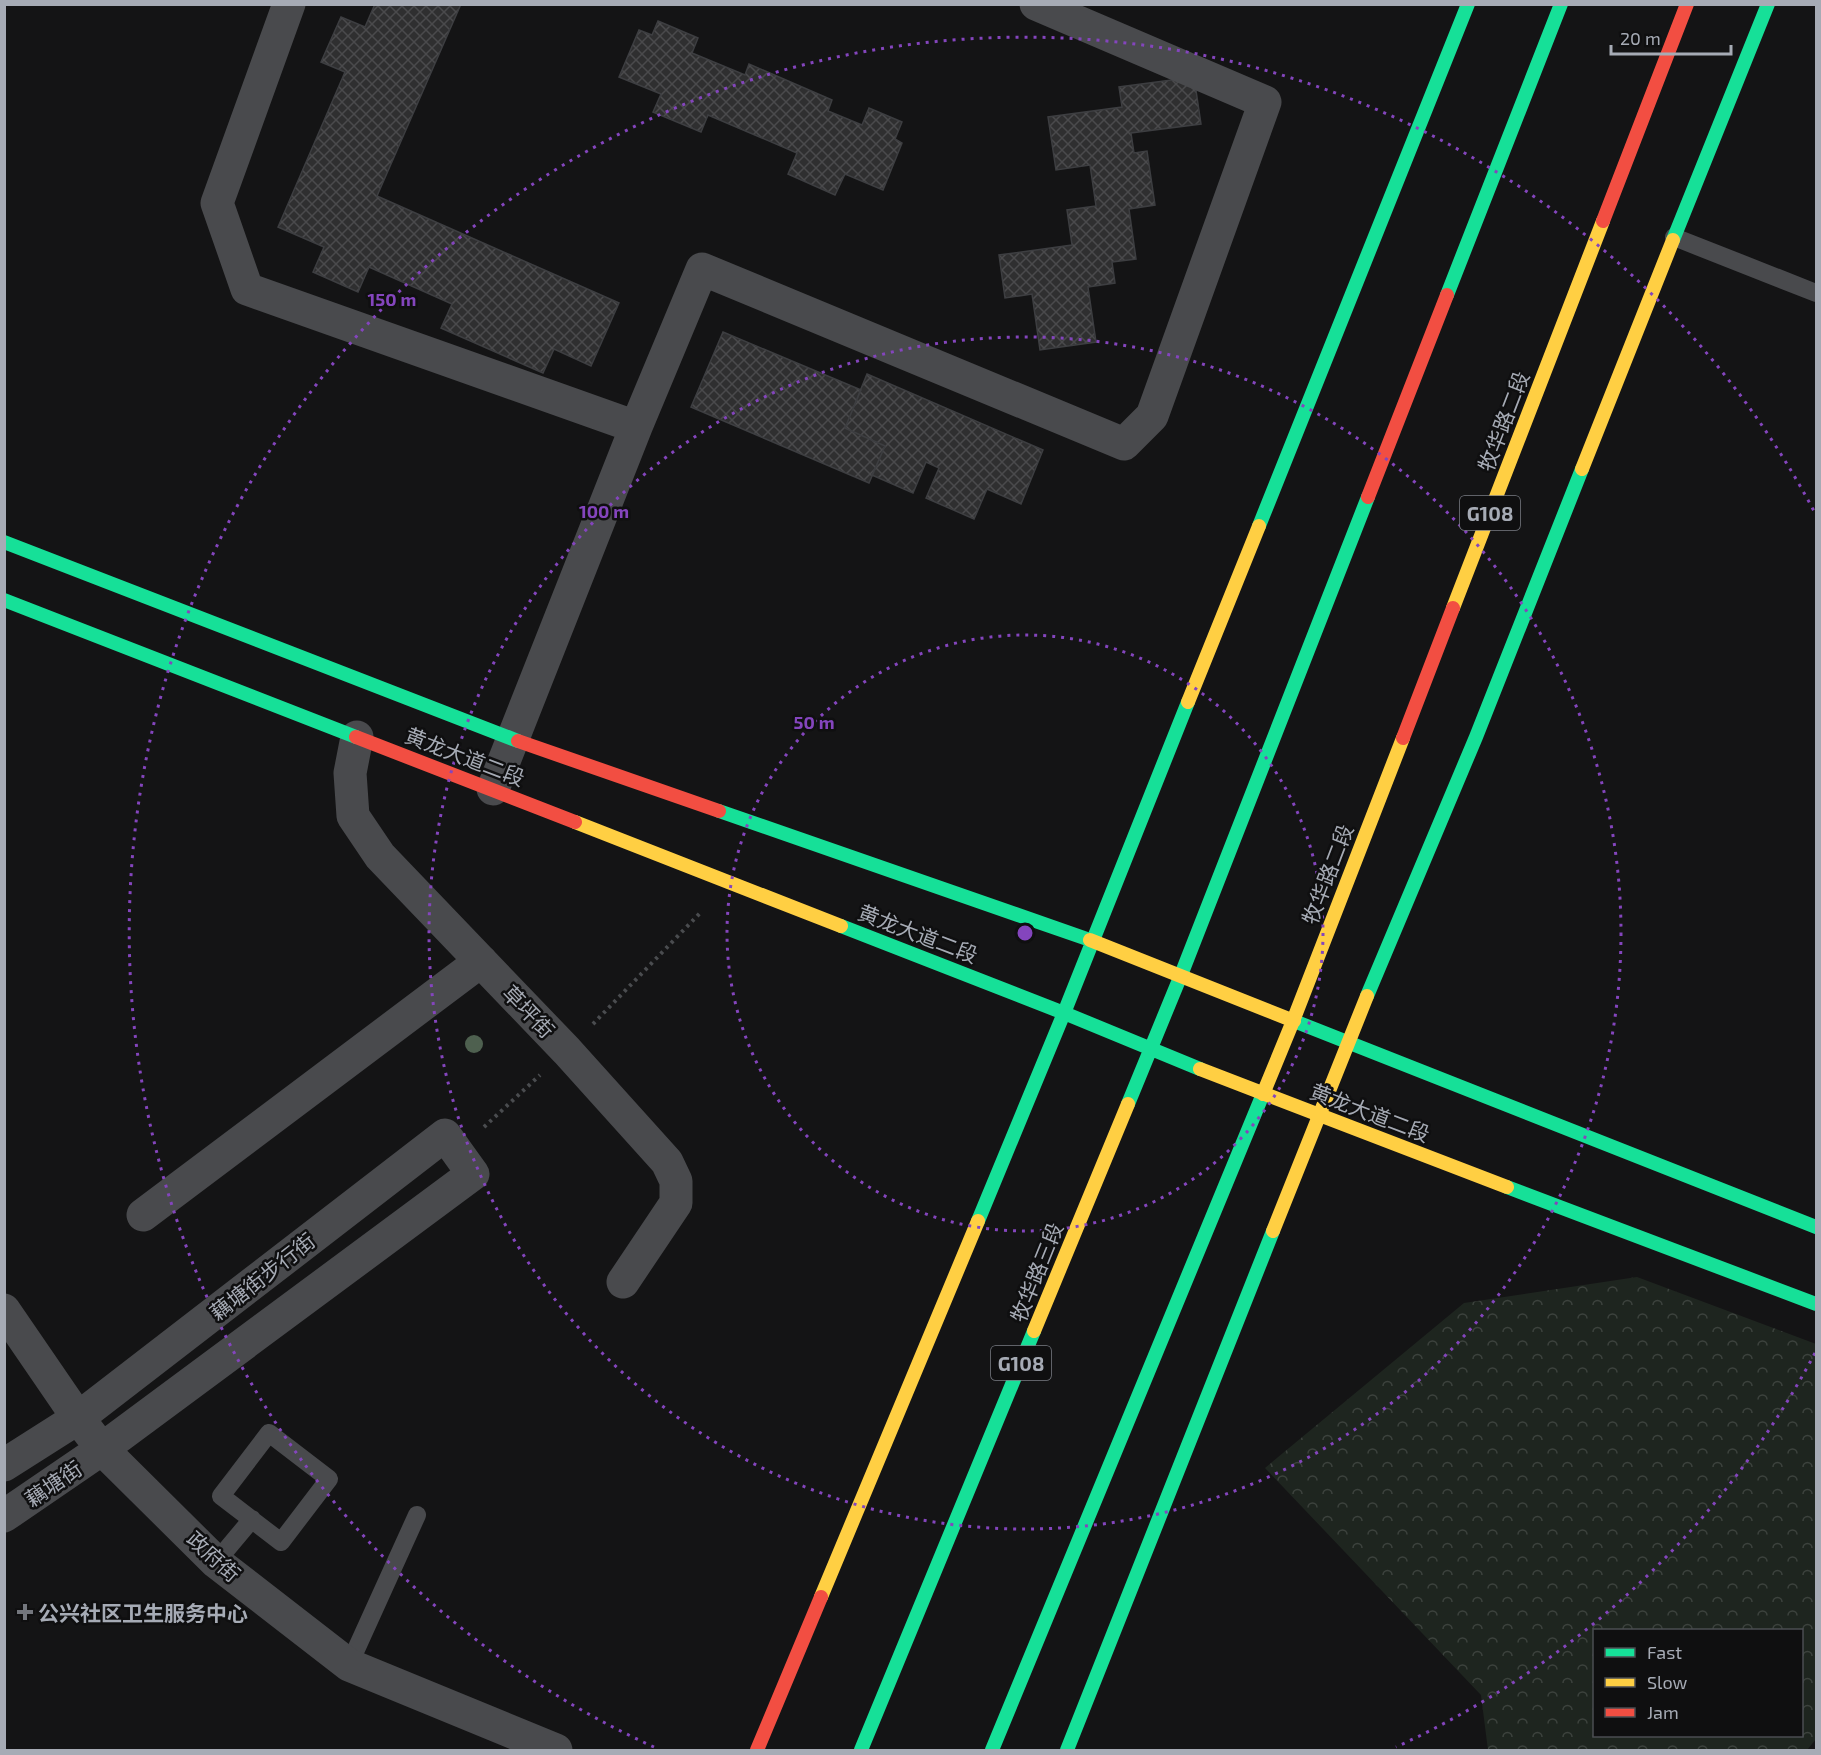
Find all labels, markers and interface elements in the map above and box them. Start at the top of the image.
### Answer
scale bar [1611,18,1731,56]
text: 20 m [1620,27,1661,49]
text: 150 m [368,288,416,310]
street label: 牧华路二段 [1473,368,1533,474]
road number: G108 [1460,496,1520,530]
text: 100 m [579,500,629,522]
text: 50 m [793,711,835,733]
street label: 黄龙大道二段 [402,722,528,790]
street label: 牧华路二段 [1297,821,1357,927]
street label: 黄龙大道二段 [855,899,981,967]
centre of rings [1015,923,1035,943]
street label: 草坪街 [498,980,560,1042]
street label: 黄龙大道二段 [1307,1078,1433,1146]
street label: 牧华路三段 [1005,1219,1067,1325]
street label: 藕塘街步行街 [205,1227,319,1325]
road number: G108 [991,1346,1051,1380]
street label: 藕塘街 [20,1455,86,1511]
street label: 政府街 [182,1526,246,1586]
place label: 公兴社区卫生服务中心 [38,1600,248,1625]
marker: 公兴社区卫生服务中心 [16,1603,34,1621]
legend [1593,1629,1803,1737]
text: Fast [1647,1641,1682,1663]
text: Slow [1647,1671,1688,1693]
text: Jam [1647,1701,1679,1723]

